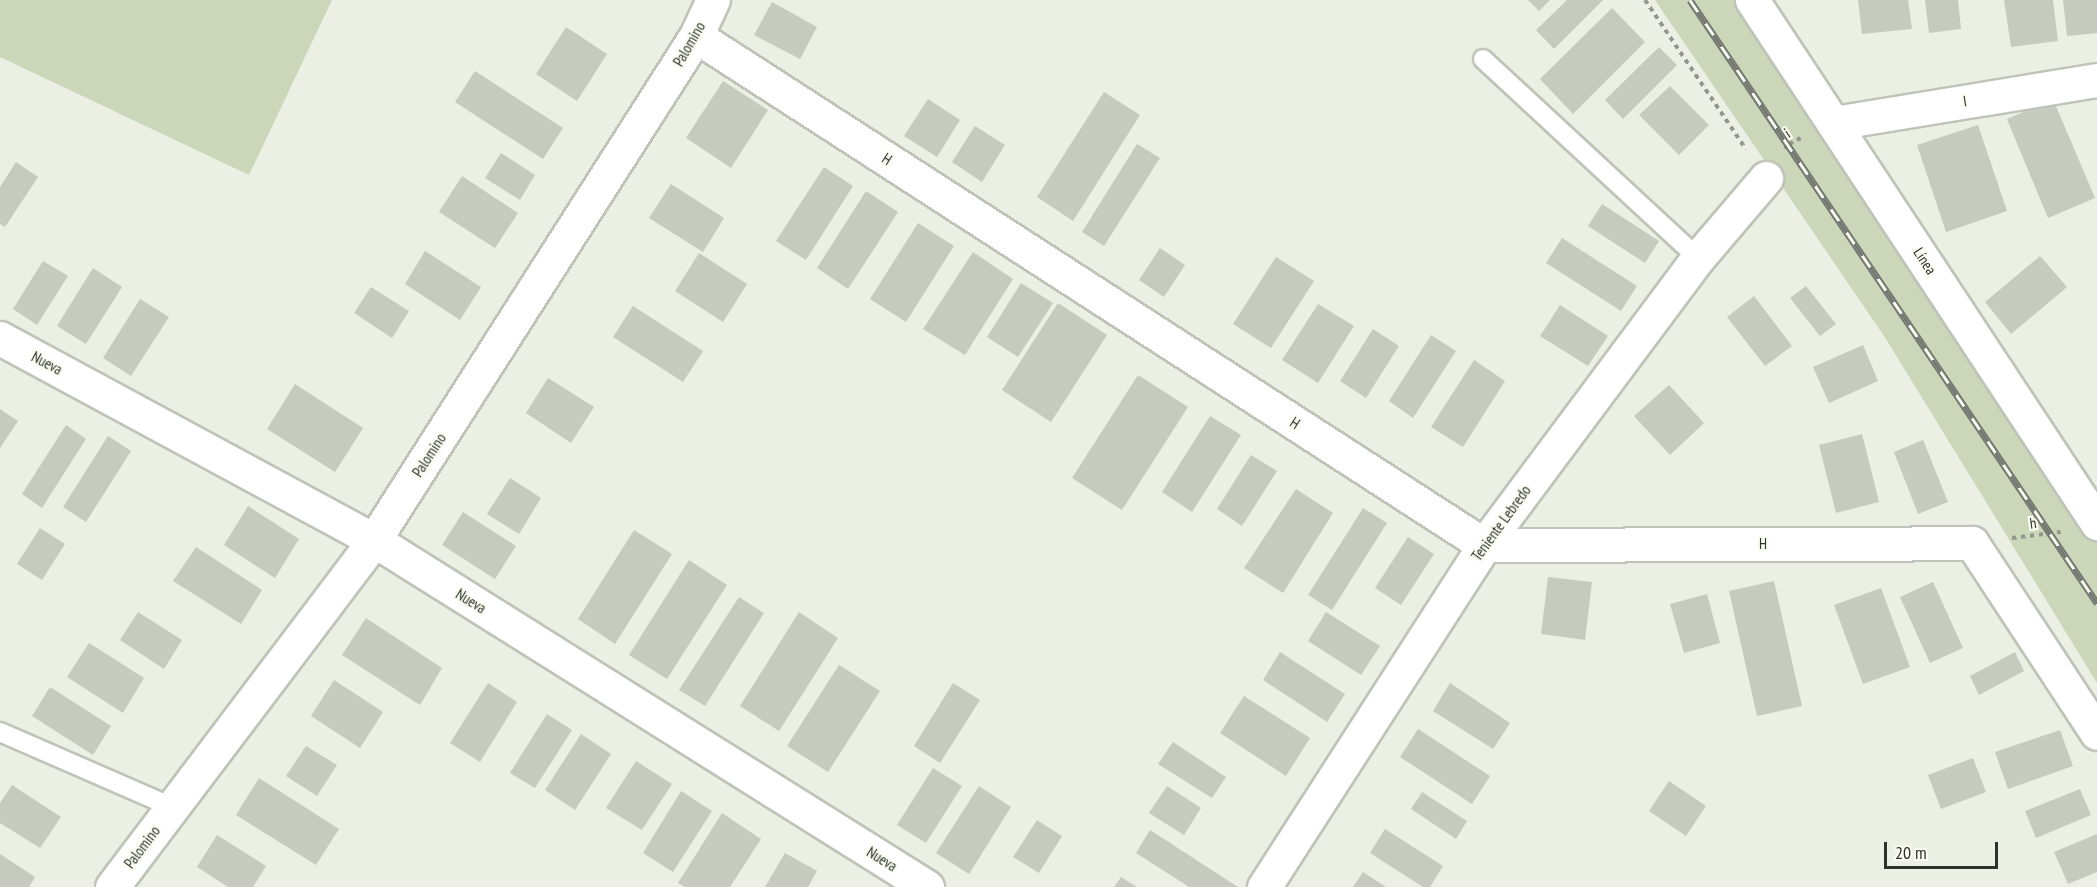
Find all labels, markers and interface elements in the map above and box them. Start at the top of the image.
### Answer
street label: Palomino [669,19,709,69]
street label: I [1962,92,1968,110]
street label: i [1781,125,1793,141]
street label: H [879,149,895,169]
street label: Línea [1910,244,1940,278]
street label: Nueva [28,347,66,379]
street label: H [1287,413,1303,433]
street label: Palomino [408,430,450,480]
street label: Teniente Lebredo [1468,482,1534,564]
street label: h [2028,514,2038,532]
street label: H [1759,535,1767,553]
street label: Nueva [453,585,489,617]
street label: Palomino [120,822,164,872]
scale bar [1887,830,2001,868]
text: 20 m [1895,841,1927,864]
street label: Nueva [864,843,900,875]

